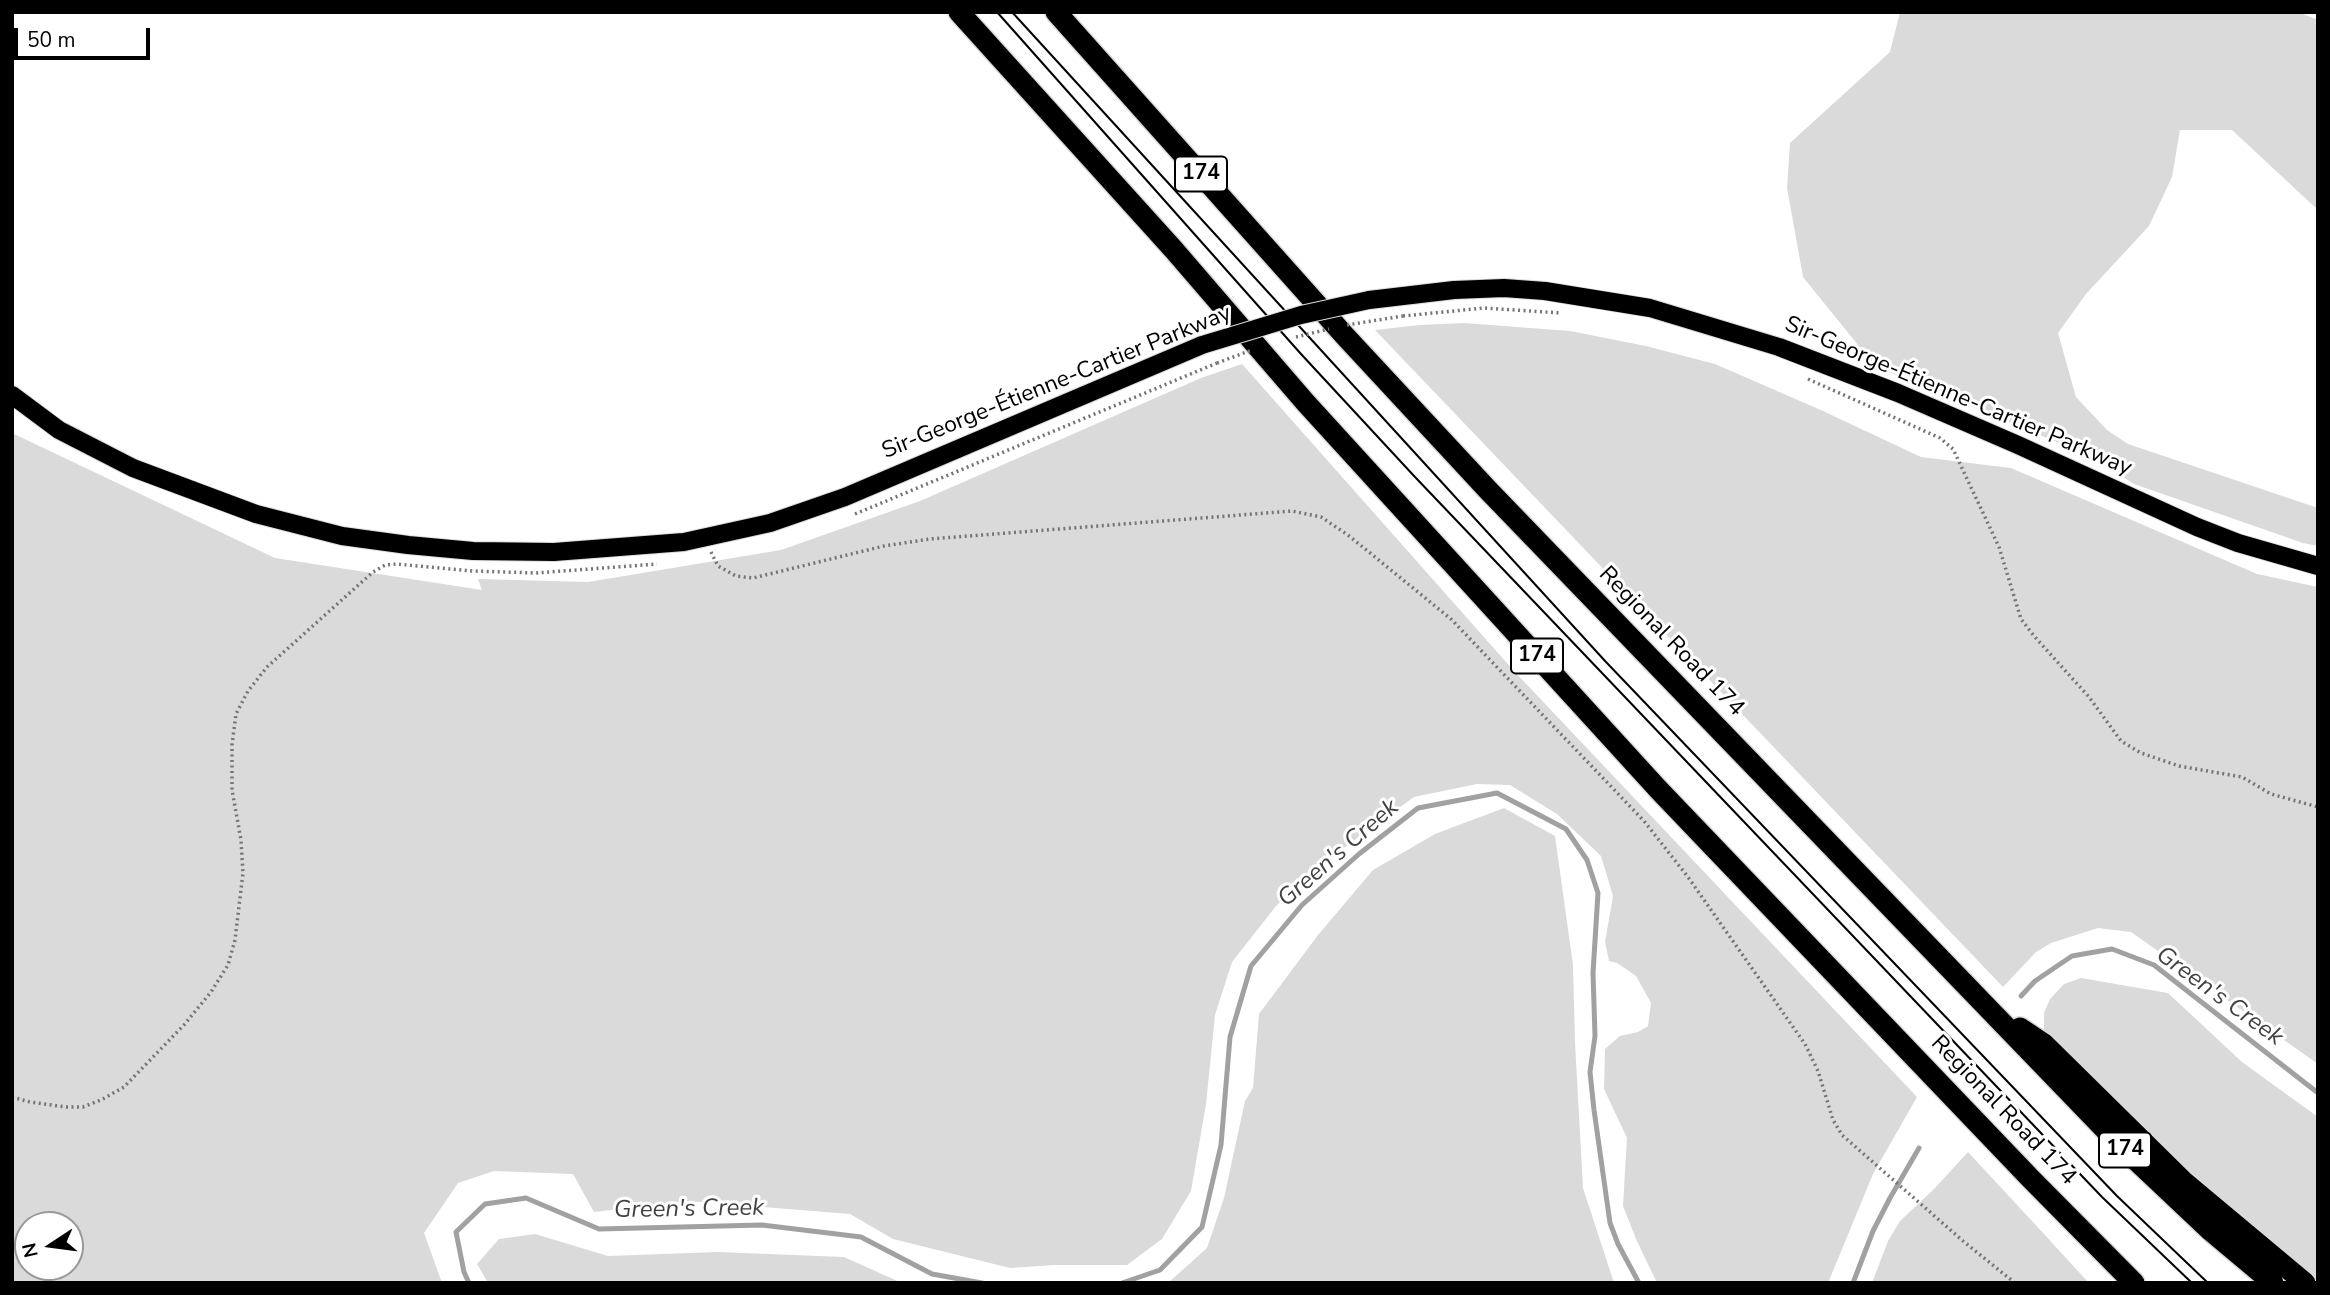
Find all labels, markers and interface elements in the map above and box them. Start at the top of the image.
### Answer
scale bar [18,14,154,58]
text: 50 m [27,26,76,54]
road number: 174 [1175,156,1227,192]
street label: Sir-George-Étienne-Cartier Parkway [878,300,1236,466]
street label: Sir-George-Étienne-Cartier Parkway [1780,311,2136,483]
street label: Regional Road 174 [1592,561,1750,723]
road number: 174 [1511,638,1563,674]
water label: Green's Creek [1273,794,1405,914]
water label: Green's Creek [2150,941,2288,1053]
street label: Regional Road 174 [1924,1030,2082,1192]
road number: 174 [2099,1132,2151,1168]
water label: Green's Creek [614,1194,764,1226]
north arrow [14,1211,84,1281]
text: N [16,1240,45,1260]

